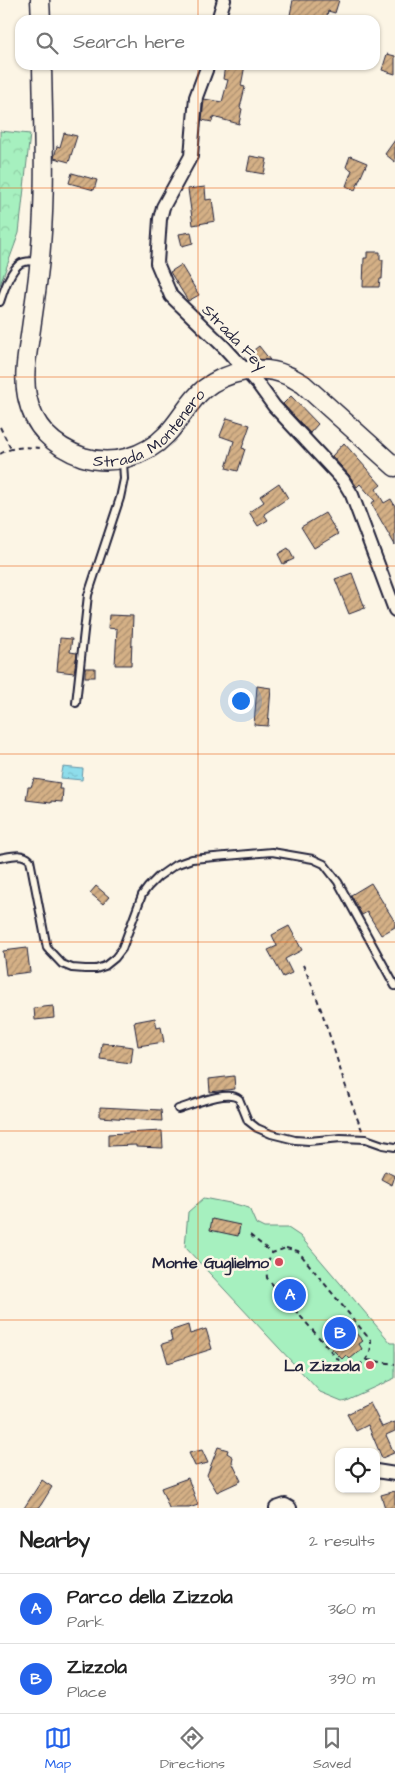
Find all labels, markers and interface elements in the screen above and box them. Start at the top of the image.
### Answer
search box [15,15,380,70]
icon: search [33,29,61,57]
text: Search here [73,29,185,56]
street label: Strada Fey [196,299,272,377]
street label: Strada Montenero [92,384,210,473]
your location [228,688,254,714]
place label: Monte Guglielmo [152,1252,270,1276]
marker: Monte Guglielmo [273,1256,285,1268]
pin: A [274,1276,306,1314]
pin: B [324,1314,356,1352]
place label: La Zizzola [284,1355,361,1377]
marker: La Zizzola [364,1359,376,1371]
map controls [335,1448,380,1493]
button: locate [335,1448,380,1493]
text: Nearby [20,1526,90,1555]
text: 2 results [309,1530,375,1552]
text: Parco della Zizzola [67,1584,233,1611]
text: A [31,1598,41,1620]
text: 360 m [328,1598,375,1620]
text: Park [67,1611,104,1633]
text: Zizzola [67,1654,127,1681]
text: B [30,1668,42,1690]
text: 390 m [329,1668,375,1690]
text: Place [67,1681,107,1703]
tab: Map [44,1724,72,1774]
tab: Directions [160,1724,225,1774]
tab: Saved [313,1724,351,1774]

